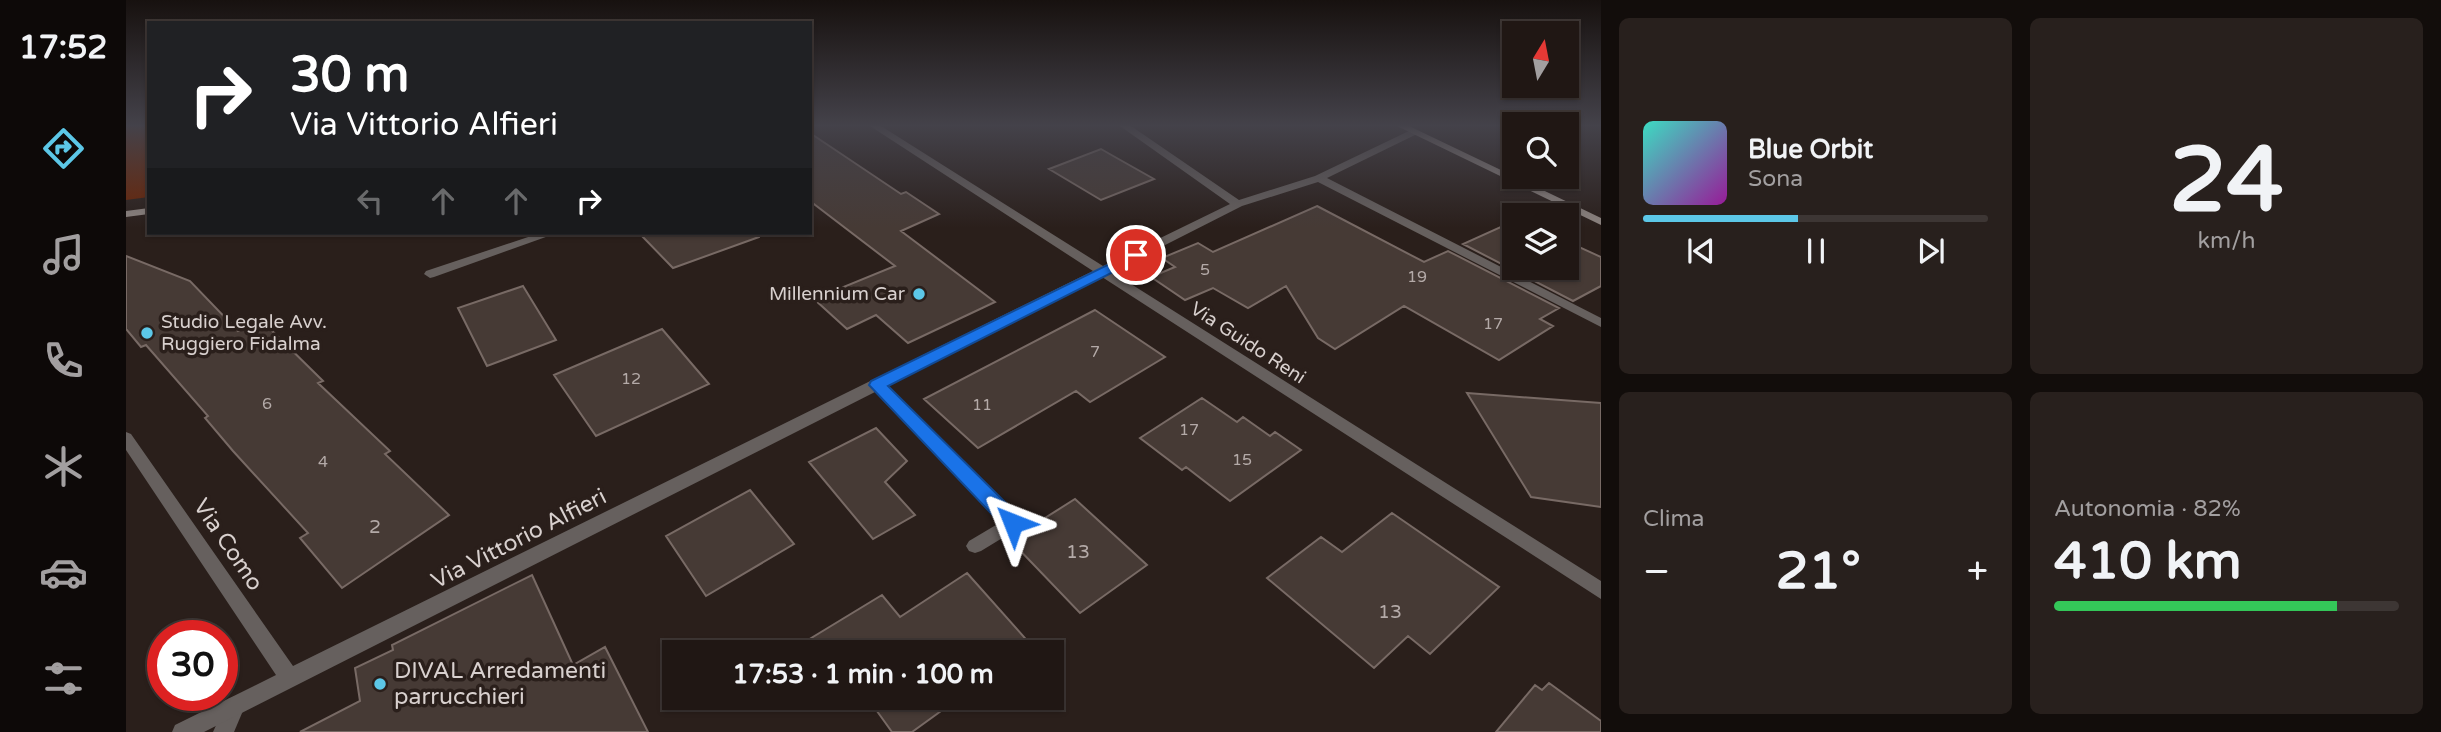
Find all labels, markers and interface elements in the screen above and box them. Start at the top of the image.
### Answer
north arrow [1502,21,1578,98]
map controls [1502,21,1579,280]
text: 17:52 [19,29,107,67]
text: 30 m [290,46,409,105]
icon: right [175,49,266,140]
text: Via Vittorio Alfieri [290,106,558,144]
button: search [1502,112,1579,189]
icon: directions [39,124,88,173]
text: 24 [2169,126,2284,236]
text: Blue Orbit [1748,134,1873,165]
text: Sona [1748,165,1803,193]
icon: left [351,182,389,220]
icon: ahead [424,182,462,220]
icon: ahead [497,182,535,220]
icon: right [570,182,608,220]
button: layers [1502,203,1579,280]
pin [1106,225,1166,285]
text: km/h [2198,227,2255,255]
icon: music [39,230,88,279]
icon: previous [1682,232,1720,270]
icon: pause [1797,232,1835,270]
icon: next [1912,232,1950,270]
icon: arrive [1117,236,1155,274]
house number: 5 [1200,260,1210,280]
house number: 19 [1407,267,1427,287]
place label: Millennium Car [769,283,906,305]
marker: Millennium Car [911,286,927,302]
street label: Via Guido Reni [1186,298,1310,388]
place label: Studio Legale Avv. Ruggiero Fidalma [161,311,327,355]
house number: 17 [1483,314,1503,334]
marker: Studio Legale Avv. Ruggiero Fidalma [139,325,155,341]
icon: phone [39,336,88,385]
house number: 7 [1090,342,1100,362]
house number: 12 [621,369,641,389]
house number: 6 [262,394,272,414]
house number: 11 [972,395,992,415]
house number: 17 [1179,420,1199,440]
icon: climate [39,442,88,491]
house number: 15 [1232,450,1252,470]
house number: 4 [318,452,328,472]
street label: Via Vittorio Alfieri [427,483,611,595]
position arrow [976,486,1050,560]
street label: Via Como [187,494,269,596]
text: Autonomia · 82% [2054,495,2241,523]
text: Clima [1643,505,1704,533]
house number: 2 [369,516,381,538]
text: 410 km [2054,530,2242,593]
text: 21° [1776,540,1861,603]
house number: 13 [1066,541,1090,563]
icon: car [39,548,88,597]
text: − [1643,549,1670,595]
text: + [1967,549,1988,595]
house number: 13 [1378,601,1402,623]
speed limit sign: 30 [147,620,238,711]
icon: filters [39,654,88,703]
place label: DIVAL Arredamenti parrucchieri [394,657,606,711]
text: 17:53 · 1 min · 100 m [732,659,994,690]
marker: DIVAL Arredamenti parrucchieri [372,676,388,692]

